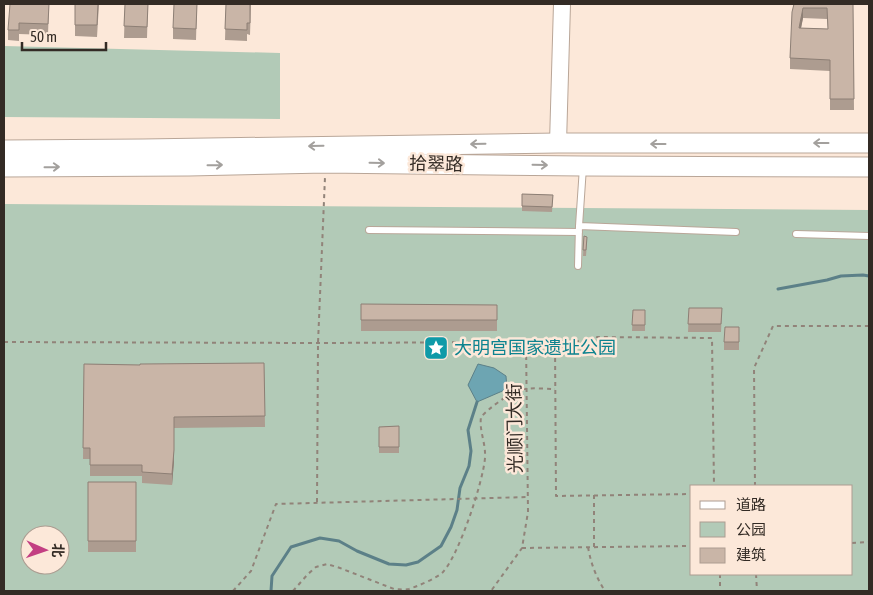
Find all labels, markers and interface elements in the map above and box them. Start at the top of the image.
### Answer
scale bar [22,20,106,52]
text: 50 m [30,28,57,45]
one-way arrow [813,138,829,148]
one-way arrow [470,139,486,149]
one-way arrow [650,139,666,148]
one-way arrow [308,142,324,151]
street label: 拾翠路 [409,153,463,174]
one-way arrow [369,158,385,168]
one-way arrow [206,160,223,170]
one-way arrow [532,161,548,170]
one-way arrow [44,162,60,172]
place icon: 大明宫国家遗址公园 [423,335,449,361]
place label: 大明宫国家遗址公园 [454,337,616,358]
street label: 光顺门大街 [503,383,526,473]
legend [690,485,853,575]
text: 道路 [736,496,766,513]
text: 公园 [736,521,766,538]
north arrow [20,525,70,575]
text: 北 [50,543,66,558]
text: 建筑 [736,546,766,563]

